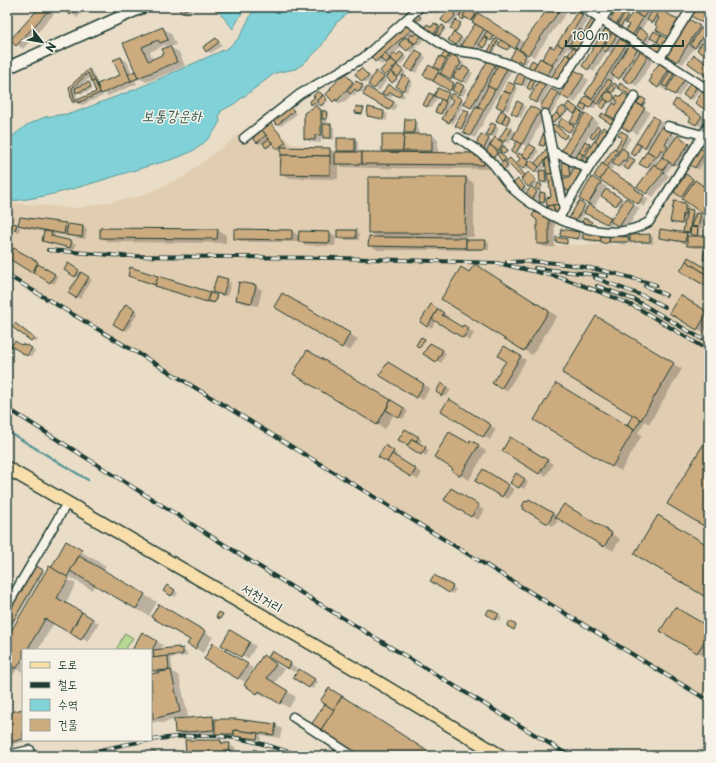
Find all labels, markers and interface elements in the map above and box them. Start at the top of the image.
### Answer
north arrow [22,22,62,62]
scale bar [566,22,683,48]
text: 100 m [572,26,609,44]
text: N [41,39,61,56]
water label: 보통강운하 [142,103,203,126]
street label: 서천거리 [237,577,287,618]
legend [22,649,152,741]
text: 도로 [58,655,77,673]
text: 철도 [58,675,77,693]
text: 수역 [58,695,78,713]
text: 건물 [58,715,78,733]

